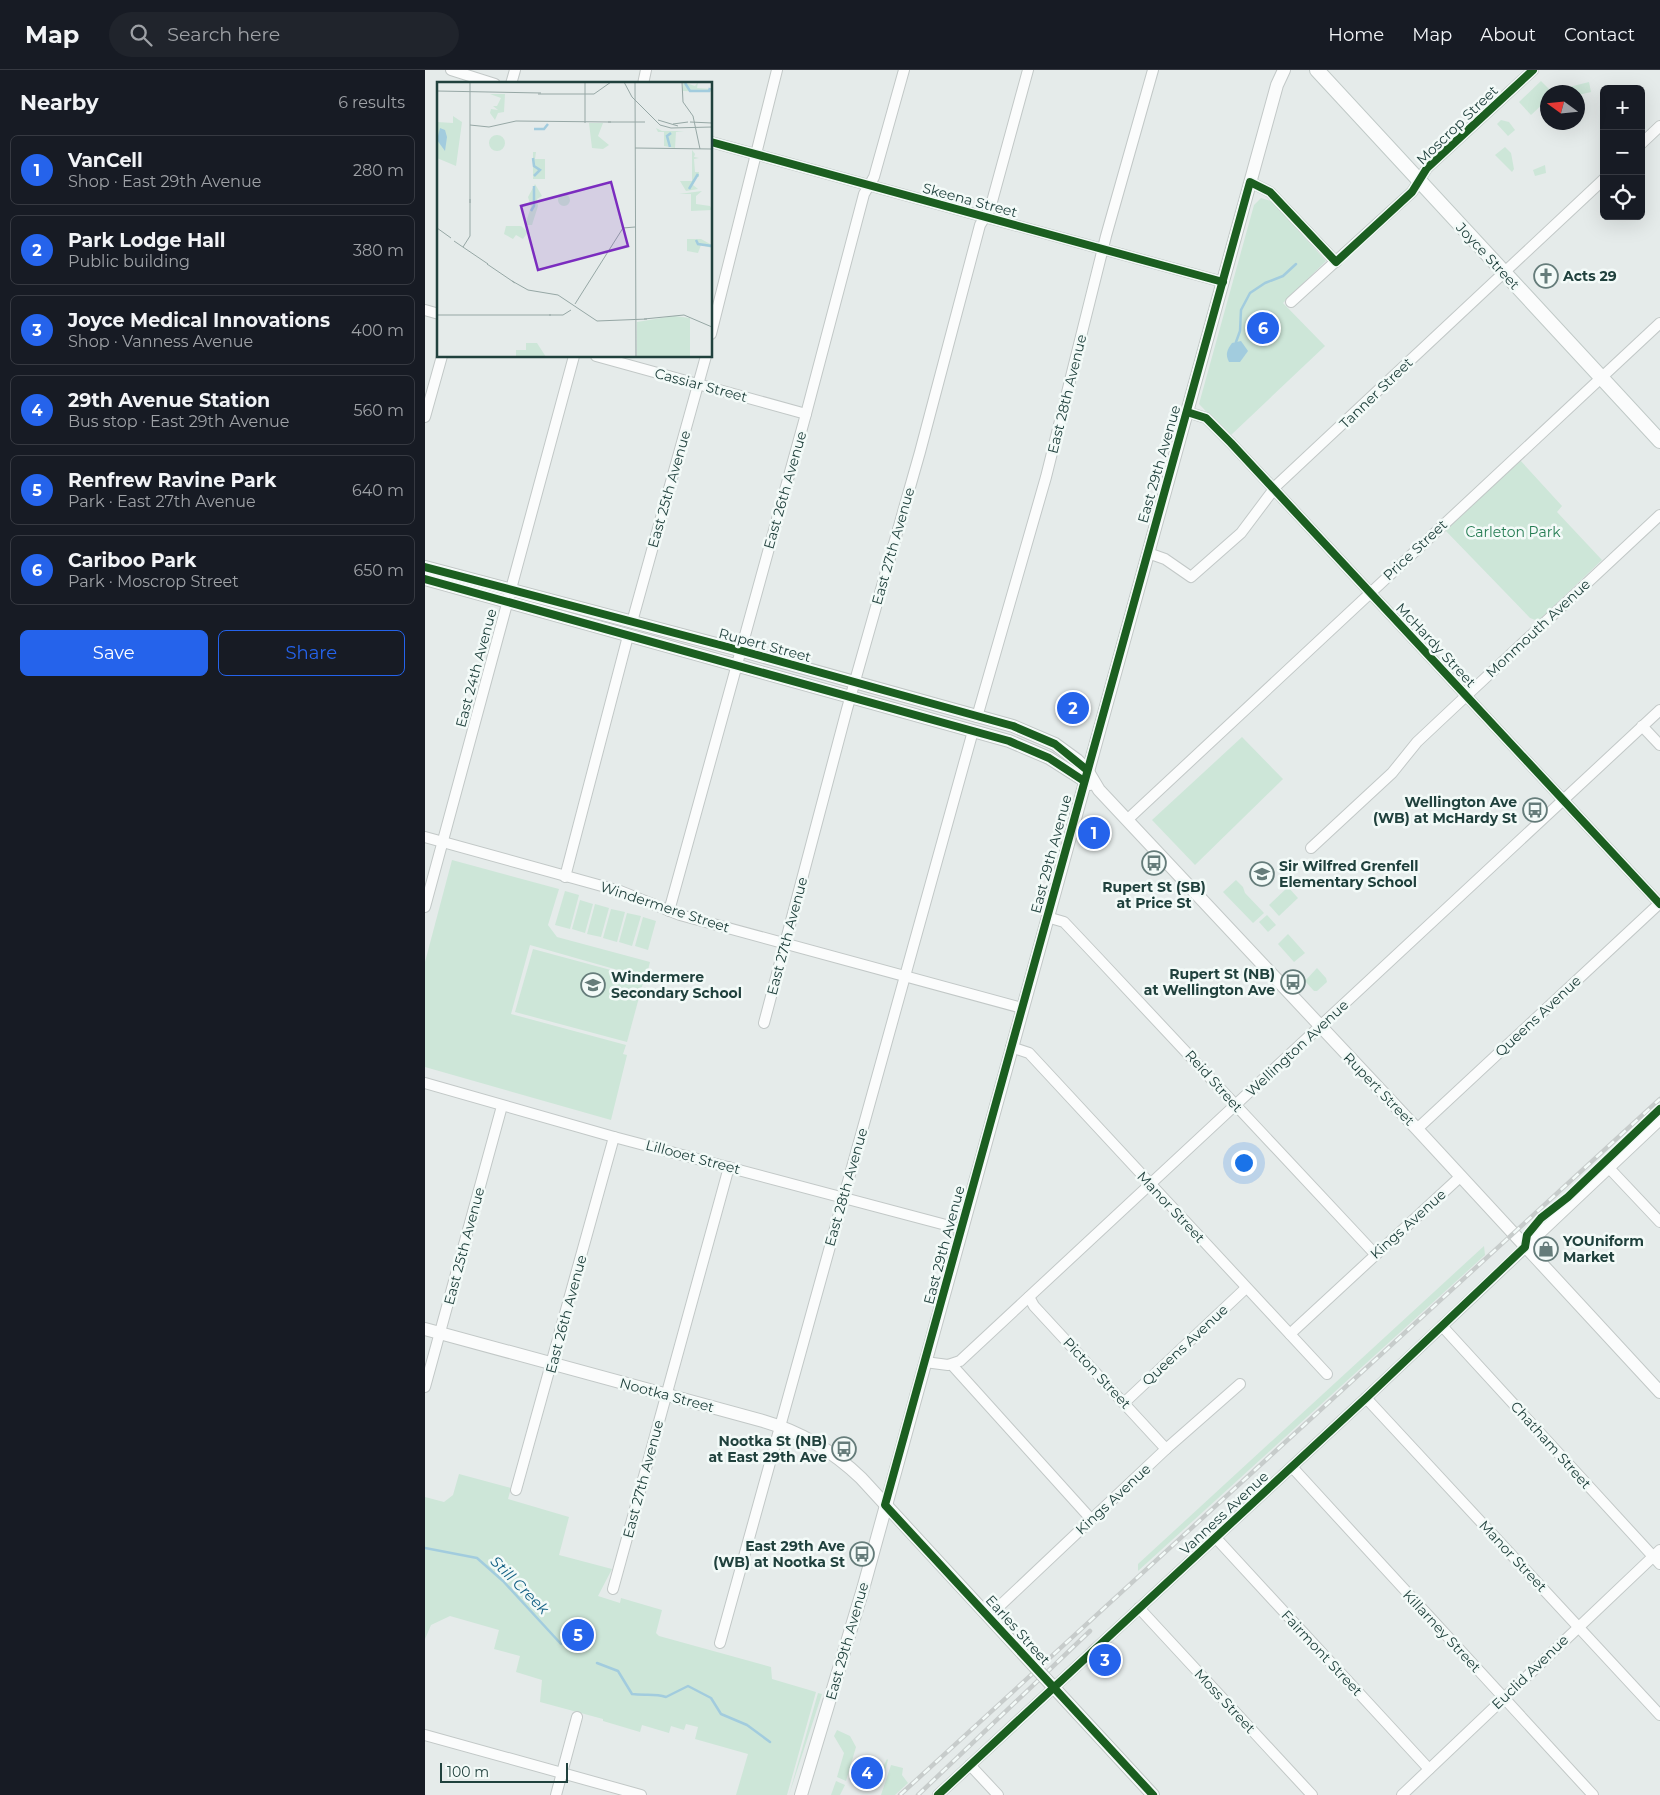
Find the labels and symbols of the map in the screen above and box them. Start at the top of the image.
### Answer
street label: Moscrop Street [1412,81,1502,168]
inset map [437,82,713,358]
north arrow [1540,85,1585,130]
street label: Skeena Street [921,179,1020,221]
street label: Joyce Street [1452,218,1524,294]
church icon: Acts 29 [1533,263,1559,289]
place label: Acts 29 [1562,267,1617,285]
pin: 6 [1247,309,1279,347]
street label: East 28th Avenue [1043,333,1091,455]
street label: Tanner Street [1336,353,1417,432]
street label: Cassiar Street [653,364,750,406]
street label: East 29th Avenue [1134,403,1184,525]
street label: East 25th Avenue [644,428,694,550]
street label: East 26th Avenue [760,429,810,551]
street label: East 27th Avenue [868,485,918,607]
street label: Price Street [1379,516,1451,584]
park label: Carleton Park [1465,523,1561,541]
street label: Monmouth Avenue [1482,575,1594,681]
street label: McHardy Street [1392,599,1480,691]
street label: East 24th Avenue [451,607,501,729]
street label: Rupert Street [717,624,814,666]
pin: 2 [1057,689,1089,727]
street label: East 29th Avenue [1027,793,1075,915]
place label: Wellington Ave (WB) at McHardy St [1373,793,1517,827]
bus stop icon: Wellington Ave (WB) at McHardy St [1522,797,1548,823]
pin: 1 [1078,814,1110,852]
bus stop icon: Rupert St (SB) at Price St [1141,850,1167,876]
place label: Sir Wilfred Grenfell Elementary School [1279,857,1418,891]
school or university icon: Sir Wilfred Grenfell Elementary School [1249,861,1275,887]
street label: East 27th Avenue [763,875,811,997]
street label: Windermere Street [598,878,732,937]
place label: Rupert St (SB) at Price St [1102,878,1206,912]
place label: Rupert St (NB) at Wellington Ave [1144,965,1275,999]
place label: Windermere Secondary School [611,968,742,1002]
bus stop icon: Rupert St (NB) at Wellington Ave [1280,969,1306,995]
school or university icon: Windermere Secondary School [580,972,606,998]
street label: Queens Avenue [1491,972,1585,1060]
street label: Wellington Avenue [1242,996,1352,1100]
street label: Reid Street [1181,1046,1247,1116]
street label: Rupert Street [1340,1049,1419,1130]
street label: East 28th Avenue [821,1126,871,1248]
street label: Lillooet Street [644,1136,743,1178]
your location [1231,1150,1257,1176]
street label: Manor Street [1133,1167,1209,1247]
street label: East 29th Avenue [920,1184,968,1306]
street label: East 25th Avenue [440,1185,488,1307]
street label: Kings Avenue [1366,1185,1450,1263]
place label: YOUniform Market [1562,1232,1644,1266]
shop icon: YOUniform Market [1533,1236,1559,1262]
street label: East 26th Avenue [542,1253,590,1375]
street label: Queens Avenue [1138,1301,1232,1389]
street label: Picton Street [1059,1333,1135,1413]
street label: Nootka Street [618,1374,717,1416]
street label: Chatham Street [1507,1397,1595,1493]
street label: East 27th Avenue [619,1418,667,1540]
place label: Nootka St (NB) at East 29th Ave [708,1432,827,1466]
bus stop icon: Nootka St (NB) at East 29th Ave [831,1436,857,1462]
street label: Kings Avenue [1072,1460,1154,1538]
street label: Vanness Avenue [1176,1467,1272,1559]
street label: Manor Street [1475,1516,1551,1596]
place label: East 29th Ave (WB) at Nootka St [713,1537,845,1571]
bus stop icon: East 29th Ave (WB) at Nootka St [849,1541,875,1567]
water label: Still Creek [487,1552,554,1619]
street label: East 29th Avenue [822,1580,872,1702]
street label: Killarney Street [1399,1586,1485,1676]
street label: Earles Street [982,1591,1054,1669]
street label: Fairmont Street [1278,1606,1367,1700]
pin: 5 [562,1616,594,1654]
street label: Euclid Avenue [1488,1631,1572,1713]
pin: 3 [1089,1641,1121,1679]
street label: Moss Street [1191,1665,1260,1737]
pin: 4 [851,1754,883,1792]
scale bar [440,1760,567,1783]

